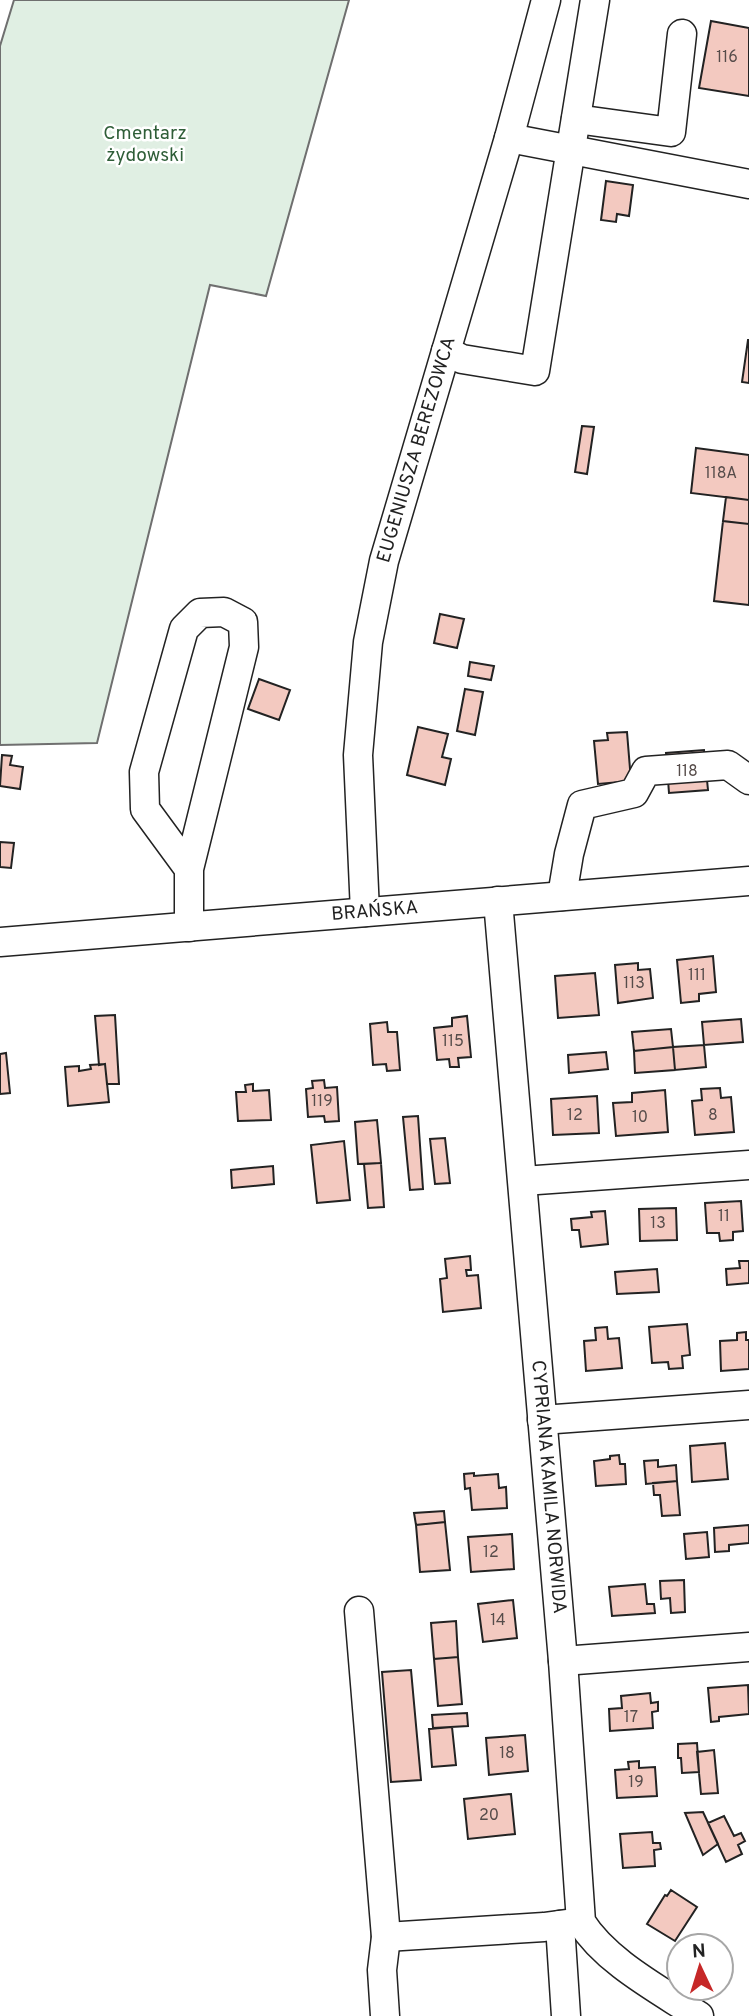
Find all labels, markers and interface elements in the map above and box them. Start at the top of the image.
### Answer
house number: 116 [716,48,738,68]
park label: Cmentarz żydowski [103,122,187,168]
street label: EUGENIUSZA BEREZOWCA [372,334,462,566]
house number: 118A [705,464,737,484]
house number: 118 [676,762,698,782]
street label: BRAŃSKA [330,896,419,927]
house number: 111 [688,966,706,986]
house number: 113 [623,974,645,994]
house number: 115 [442,1032,464,1052]
house number: 119 [311,1092,333,1112]
house number: 12 [567,1106,583,1126]
house number: 8 [708,1106,718,1126]
house number: 10 [632,1108,648,1128]
house number: 11 [718,1207,730,1227]
house number: 13 [650,1214,666,1234]
street label: CYPRIANA KAMILA NORWIDA [525,1359,571,1615]
house number: 12 [483,1543,499,1563]
house number: 14 [490,1611,506,1631]
house number: 17 [624,1708,638,1728]
house number: 18 [499,1744,515,1764]
house number: 19 [628,1773,644,1793]
house number: 20 [479,1806,499,1826]
north arrow [665,1932,735,2002]
text: N [691,1940,707,1964]

